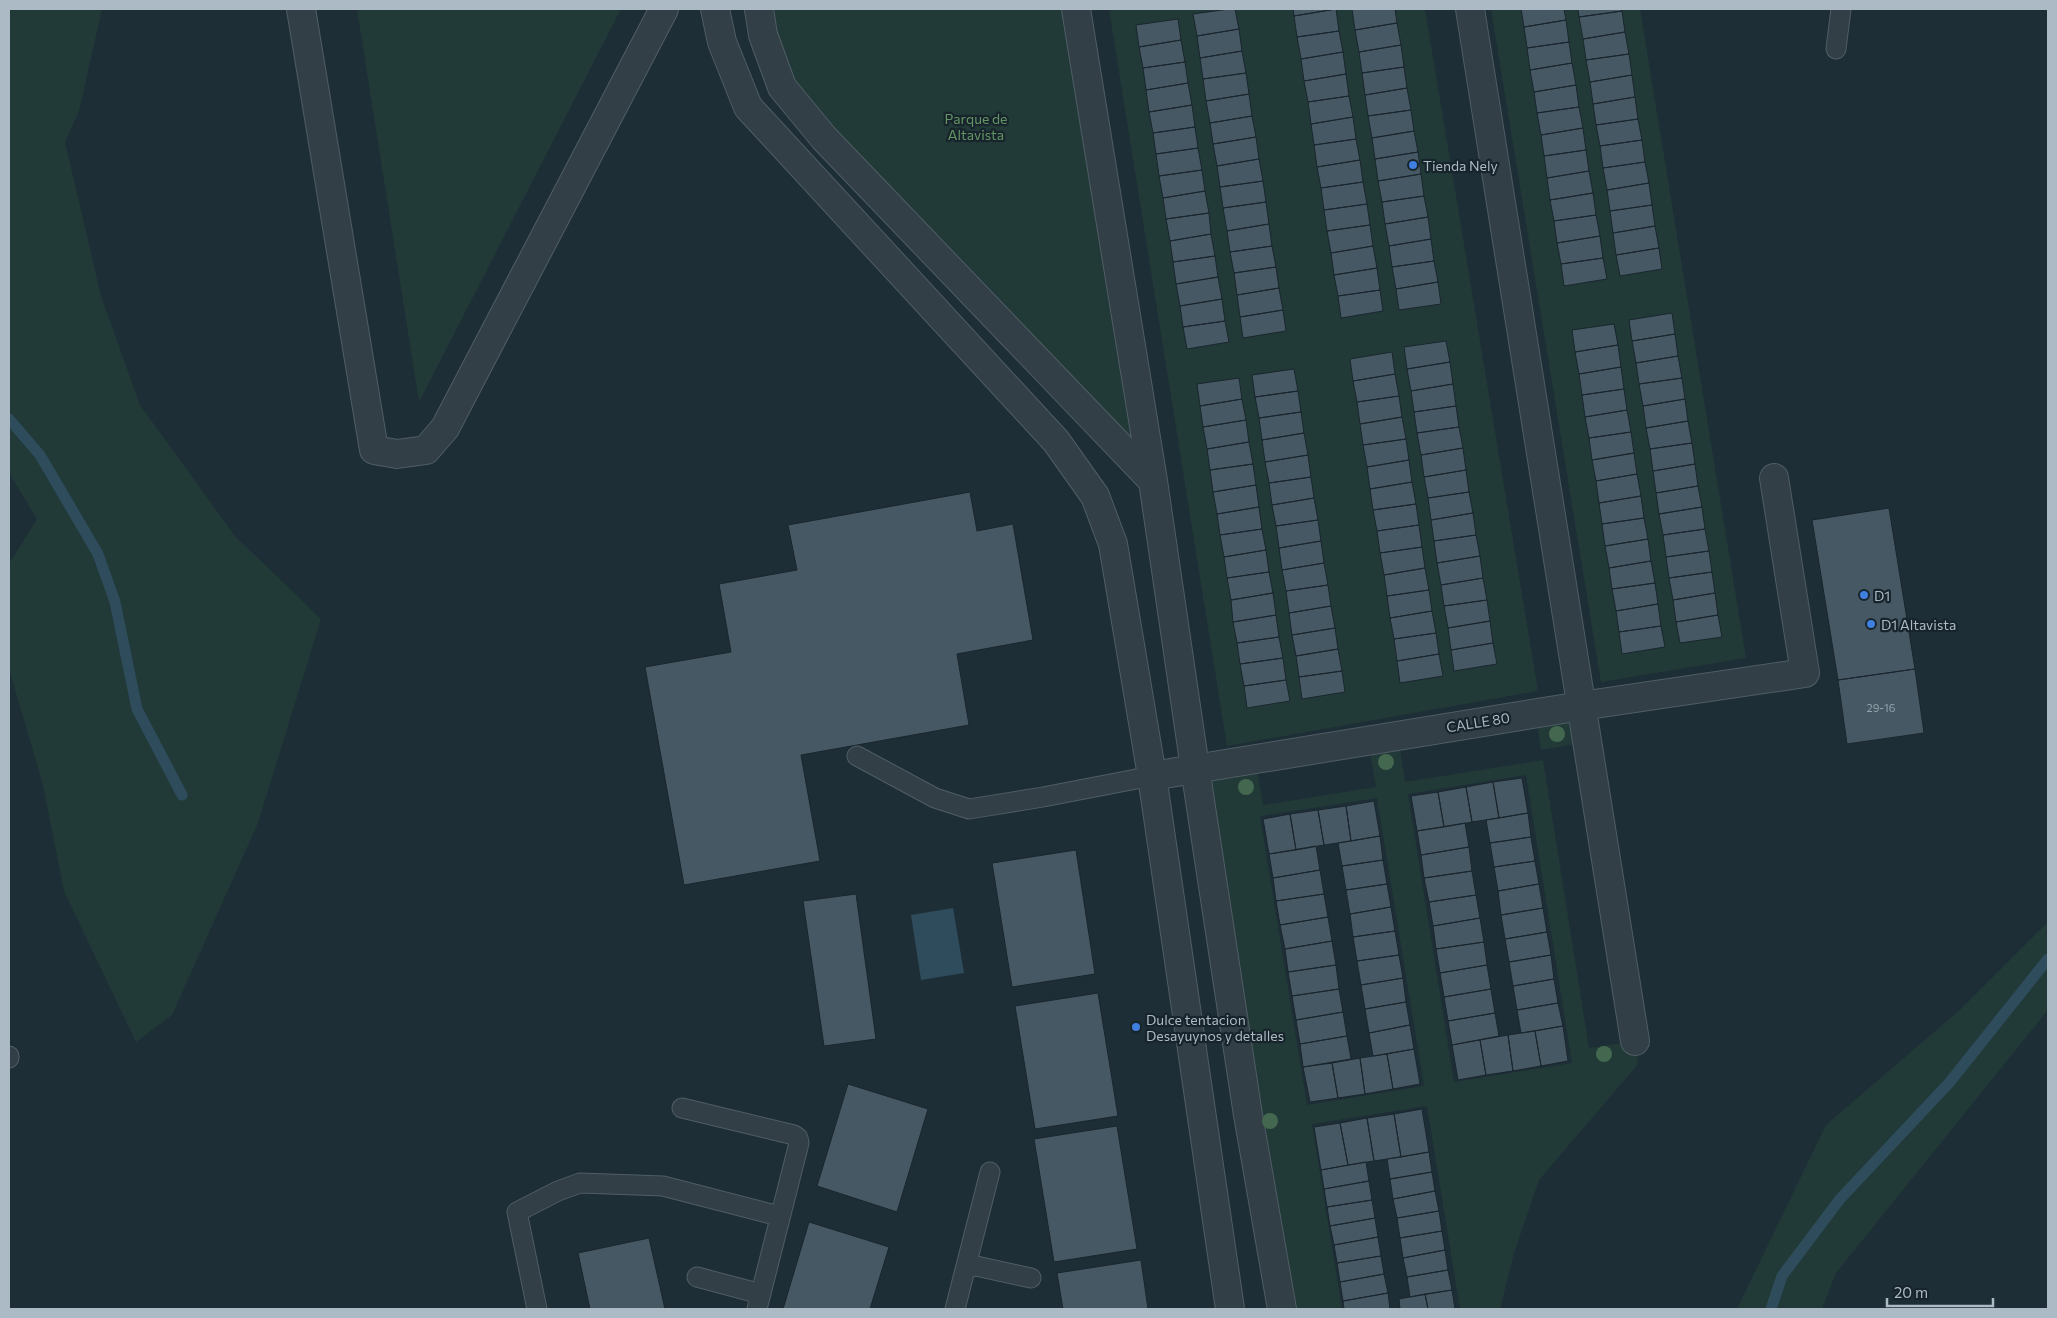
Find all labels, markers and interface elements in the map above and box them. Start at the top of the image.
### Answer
park label: Parque de Altavista [945,110,1008,143]
place label: Tienda Nely [1423,157,1498,174]
marker: Tienda Nely [1407,159,1419,171]
place label: D1 [1874,587,1890,604]
marker: D1 [1858,589,1870,601]
place label: D1 Altavista [1881,616,1956,633]
marker: D1 Altavista [1865,618,1877,630]
house number: 29-16 [1867,701,1896,714]
street label: CALLE 80 [1445,709,1511,735]
place label: Dulce tentacion Desayuynos y detalles [1146,1011,1284,1044]
marker: Dulce tentacion Desayuynos y detalles [1130,1021,1142,1033]
scale bar [1887,1276,1993,1308]
text: 20 m [1894,1283,1928,1301]

